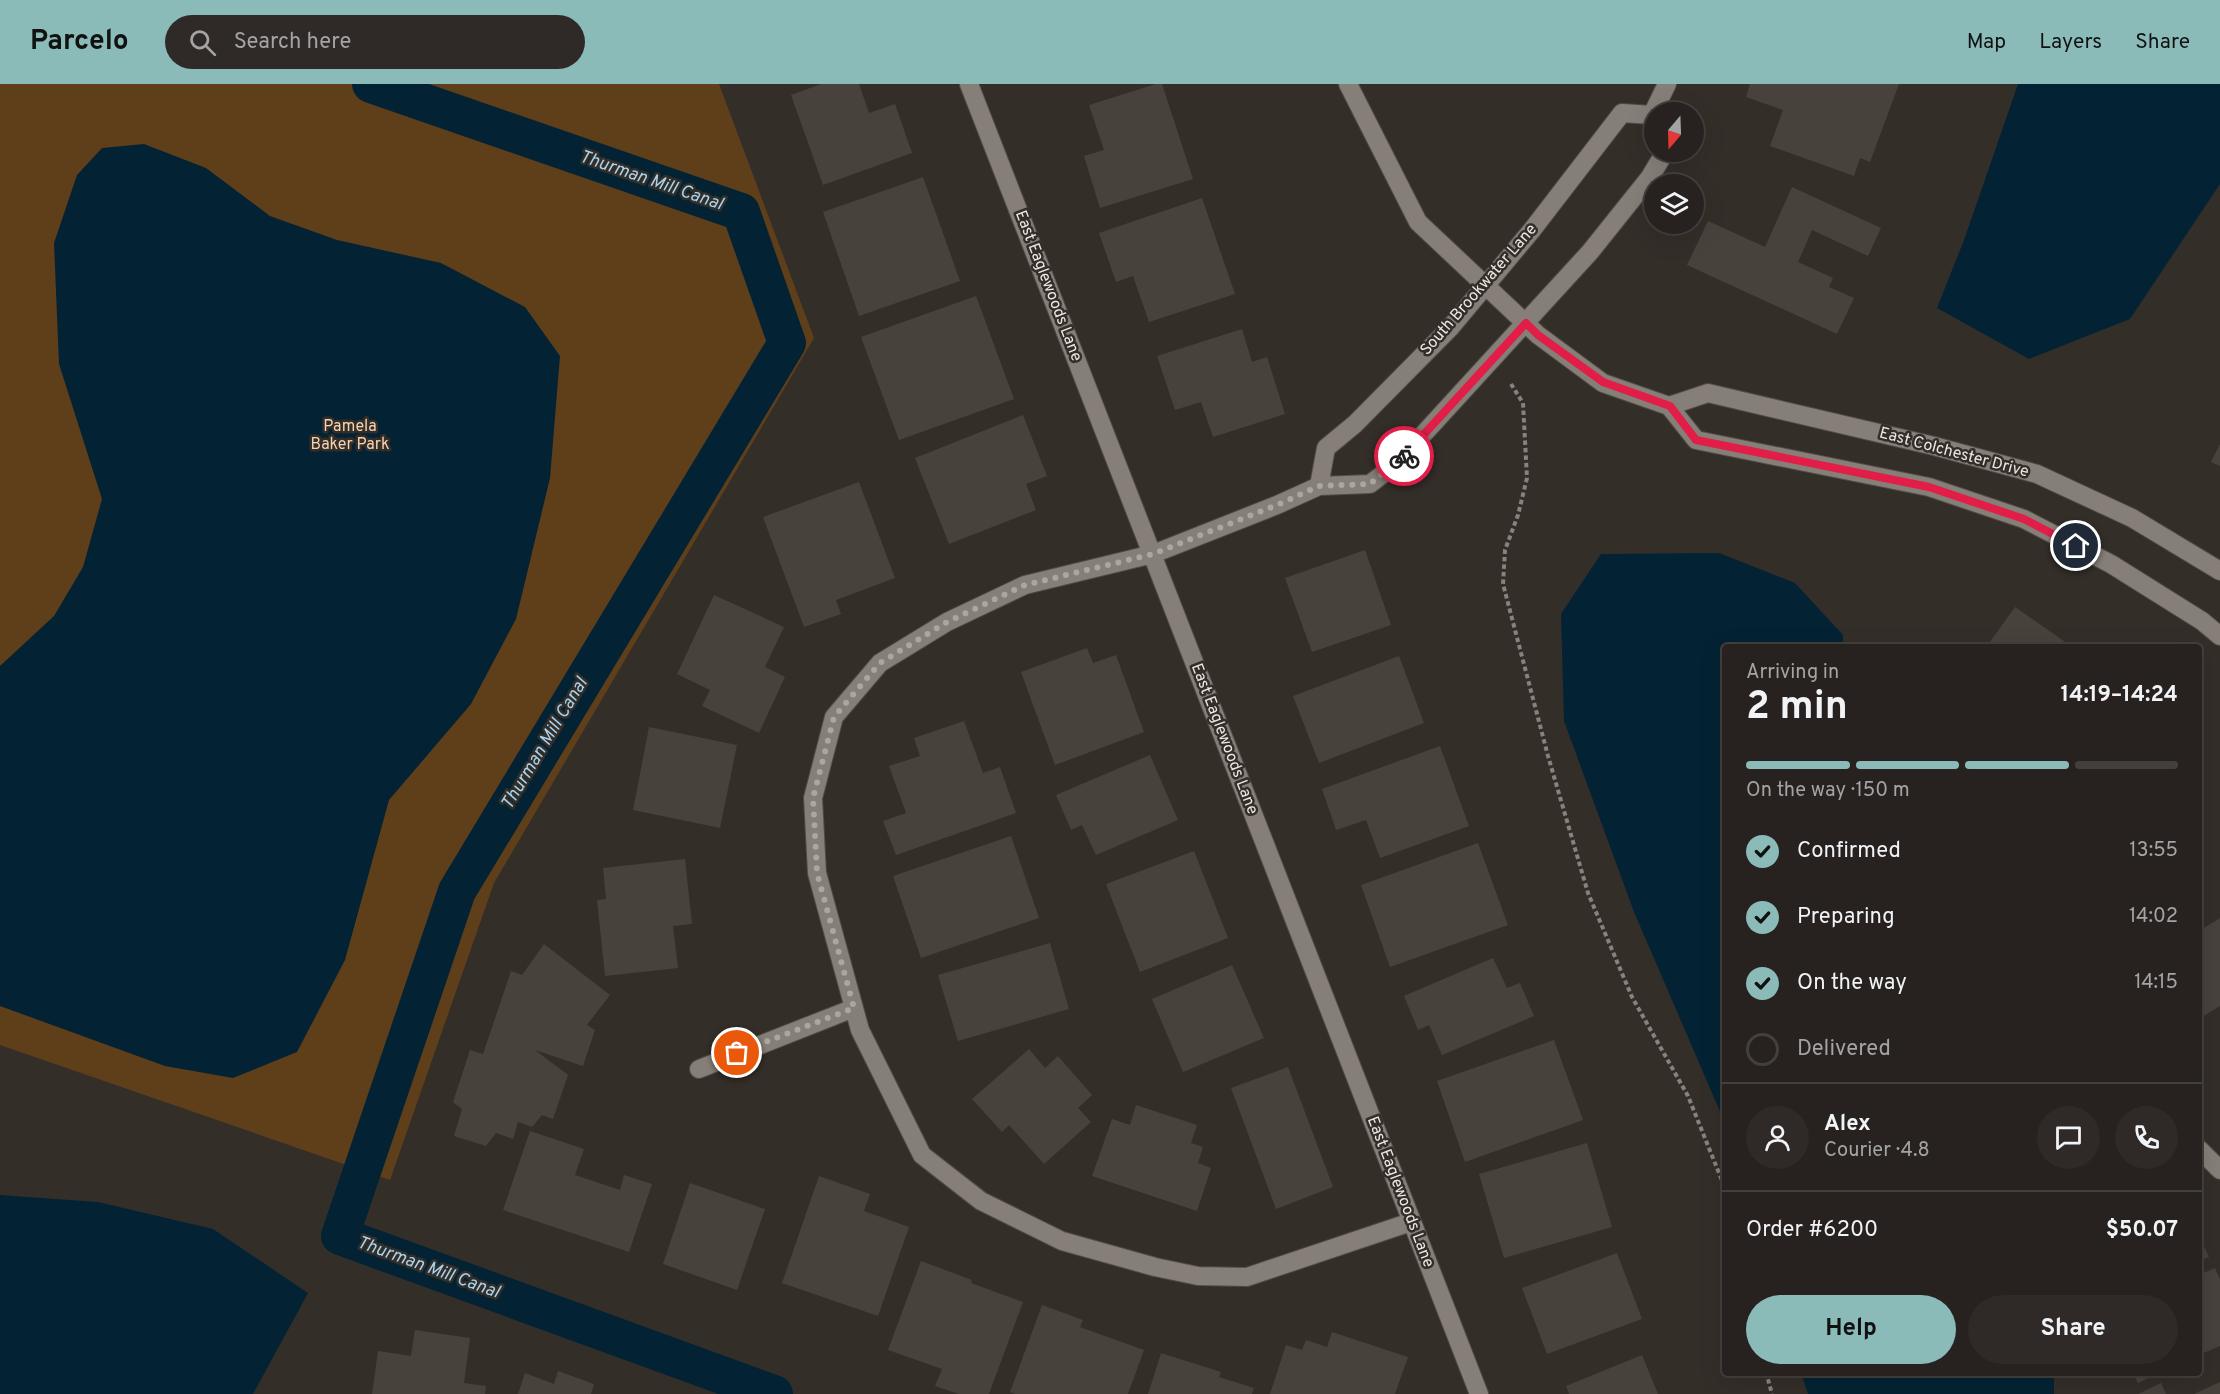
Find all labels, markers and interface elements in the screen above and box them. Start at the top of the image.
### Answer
search box [165,15,585,69]
text: Parcelo [30,24,129,60]
icon: search [186,26,219,59]
text: Search here [234,29,351,56]
text: Map [1967,29,2006,56]
text: Layers [2039,29,2102,56]
text: Share [2135,29,2190,56]
north arrow [1644,102,1704,162]
map controls [1644,102,1704,234]
water label: Thurman Mill Canal [576,146,727,217]
button: layers [1644,174,1704,234]
street label: East Eaglewoods Lane [1010,208,1086,364]
street label: South Brookwater Lane [1416,220,1542,360]
park label: Pamela Baker Park [311,417,389,455]
street label: East Colchester Drive [1877,423,2031,483]
courier [1374,426,1434,486]
icon: bike [1388,440,1421,473]
pin [2050,520,2101,571]
icon: home [2059,529,2092,562]
text: Arriving in [1746,660,1839,686]
street label: East Eaglewoods Lane [1186,661,1262,817]
water label: Thurman Mill Canal [496,673,594,814]
text: 14:19–14:24 [2060,682,2178,709]
text: 2 min [1746,684,1848,733]
text: On the way · 150 m [1746,778,1910,804]
icon: check [1746,835,1779,868]
text: Confirmed [1797,838,1901,865]
text: 13:55 [2129,838,2178,864]
icon: check [1746,901,1779,934]
text: Preparing [1797,904,1895,931]
text: 14:02 [2129,904,2178,930]
icon: check [1746,967,1779,1000]
text: On the way [1797,970,1907,997]
text: 14:15 [2134,970,2178,996]
pin [711,1027,762,1078]
icon: bag [720,1036,753,1069]
text: Delivered [1797,1036,1891,1063]
button: person [1746,1106,1809,1169]
button: chat [2037,1106,2100,1169]
button: phone [2115,1106,2178,1169]
text: Alex [1824,1111,1871,1138]
street label: East Eaglewoods Lane [1362,1114,1438,1270]
text: Courier · 4.8 [1824,1138,1930,1164]
text: Order #6200 [1746,1217,1878,1244]
text: $50.07 [2106,1217,2178,1244]
water label: Thurman Mill Canal [354,1232,504,1305]
button: Help [1746,1295,1956,1364]
button: Share [1968,1295,2178,1364]

